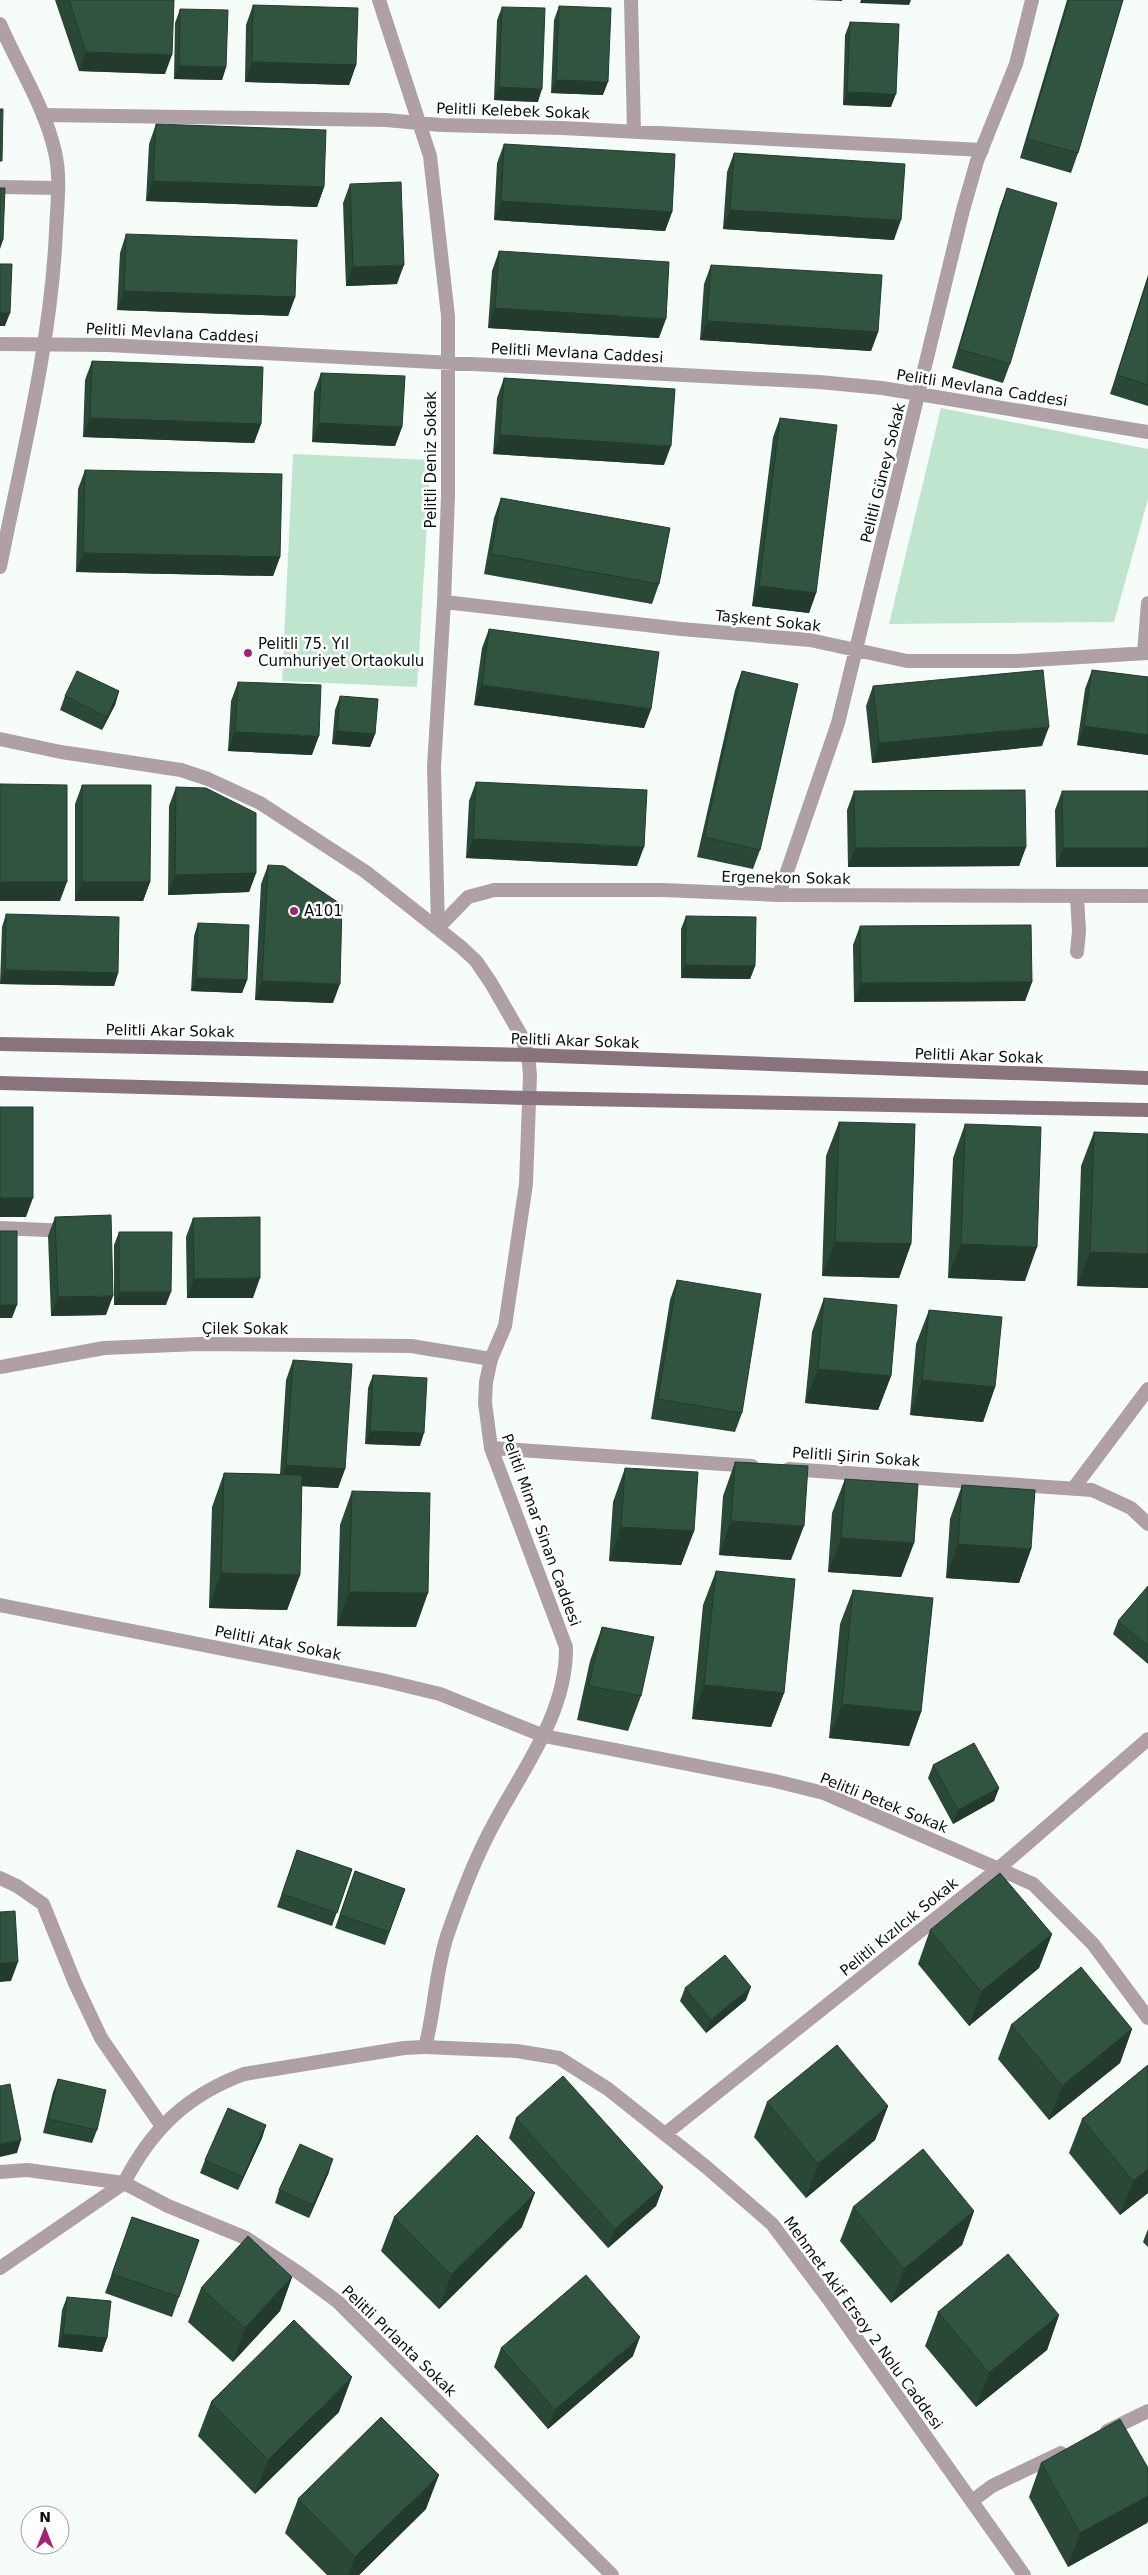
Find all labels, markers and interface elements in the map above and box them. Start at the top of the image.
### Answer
street label: Pelitli Kelebek Sokak [436,99,591,123]
street label: Pelitli Mevlana Caddesi [85,319,259,347]
street label: Pelitli Mevlana Caddesi [490,339,664,367]
street label: Pelitli Mevlana Caddesi [895,366,1069,410]
street label: Pelitli Deniz Sokak [422,391,440,529]
street label: Pelitli Güney Sokak [857,401,909,545]
street label: Taşkent Sokak [713,606,822,636]
place label: Pelitli 75. Yıl Cumhuriyet Ortaokulu [258,635,424,670]
marker: Pelitli 75. Yıl Cumhuriyet Ortaokulu [242,647,254,659]
street label: Ergenekon Sokak [721,868,851,888]
place label: A101 [304,902,343,920]
marker: A101 [288,905,300,917]
street label: Pelitli Akar Sokak [105,1021,235,1041]
street label: Pelitli Akar Sokak [510,1030,640,1052]
street label: Pelitli Akar Sokak [914,1045,1044,1067]
street label: Çilek Sokak [202,1320,289,1338]
street label: Pelitli Mimar Sinan Caddesi [498,1431,584,1629]
street label: Pelitli Şirin Sokak [791,1444,921,1470]
street label: Pelitli Atak Sokak [213,1622,343,1664]
street label: Pelitli Petek Sokak [817,1769,951,1837]
street label: Pelitli Kızılcık Sokak [837,1874,962,1980]
street label: Mehmet Akif Ersoy 2 Nolu Caddesi [780,2213,946,2433]
street label: Pelitli Pırlanta Sokak [338,2282,460,2401]
north arrow [20,2505,70,2555]
text: N [39,2509,51,2525]

